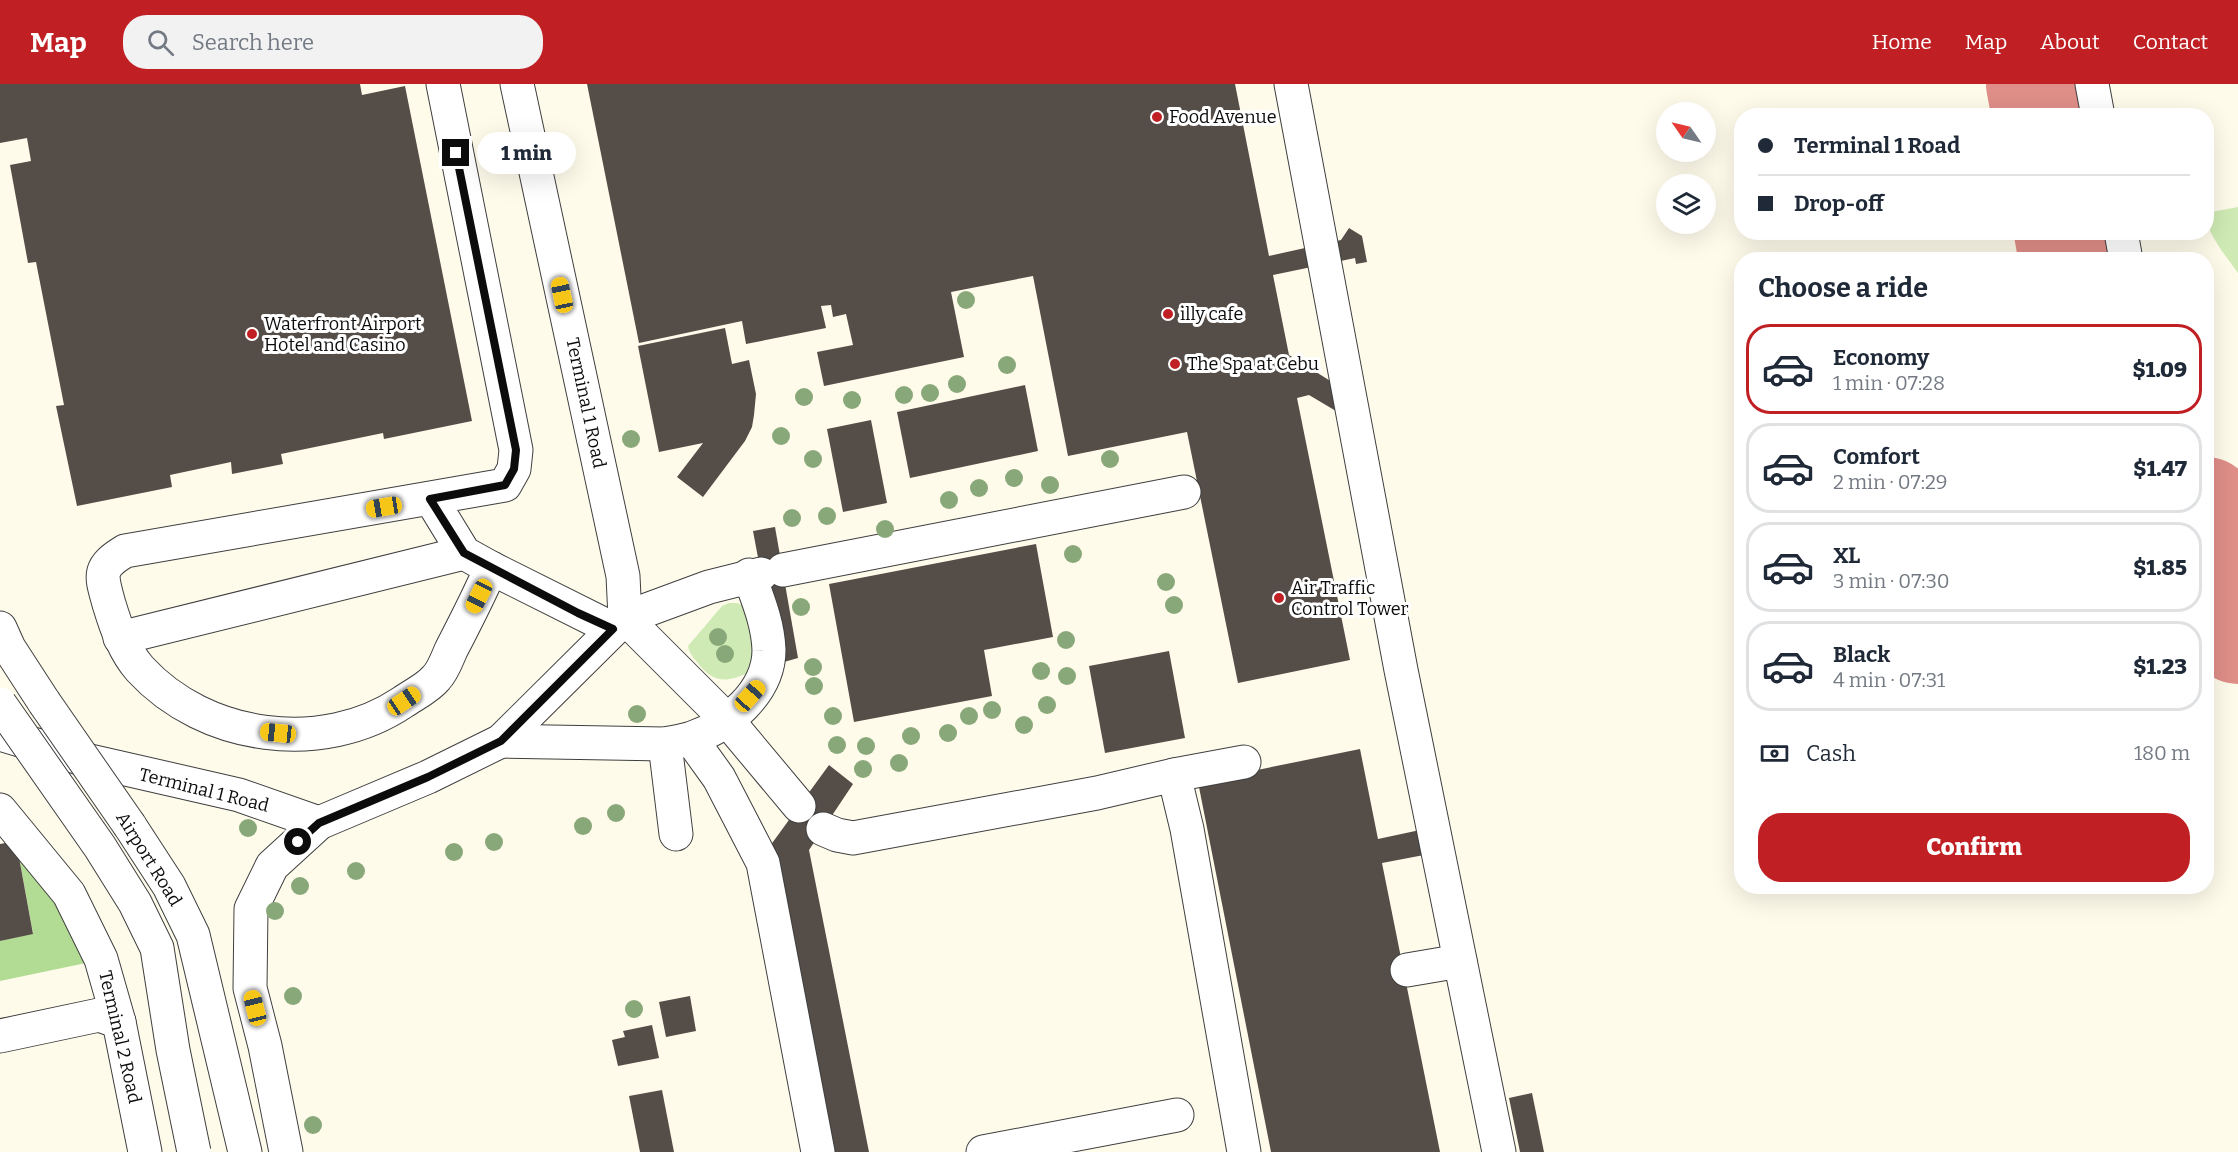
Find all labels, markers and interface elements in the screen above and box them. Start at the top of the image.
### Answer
search box [123,15,543,69]
text: Map [30,26,87,59]
icon: search [144,26,177,59]
text: Search here [192,29,314,56]
text: Home [1872,29,1932,55]
text: Map [1965,29,2007,55]
text: About [2040,29,2100,55]
text: Contact [2133,29,2208,55]
north arrow [1656,102,1716,162]
map controls [1656,102,1716,234]
place label: Food Avenue [1169,106,1277,128]
marker: Food Avenue [1150,110,1164,124]
callout: 1 min [477,132,576,174]
text: Terminal 1 Road [1794,132,1960,159]
route end [442,139,469,166]
text: 1 min [501,141,552,165]
button: layers [1656,174,1716,234]
text: Drop-off [1794,190,1884,217]
text: Choose a ride [1758,272,1928,304]
car [549,276,575,314]
place label: illy cafe [1180,303,1243,325]
marker: illy cafe [1161,307,1175,321]
place label: Waterfront Airport Hotel and Casino [264,313,422,356]
marker: Waterfront Airport Hotel and Casino [245,327,259,341]
street label: Terminal 1 Road [561,336,611,471]
icon: car [1761,342,1815,396]
text: Economy [1833,344,1929,371]
place label: The Spa at Cebu [1187,353,1319,375]
text: $1.09 [2132,356,2187,383]
marker: The Spa at Cebu [1168,357,1182,371]
text: 1 min · 07:28 [1833,371,1945,395]
icon: car [1761,441,1815,495]
text: Comfort [1833,443,1920,470]
text: $1.47 [2133,455,2187,482]
text: 2 min · 07:29 [1833,470,1947,494]
car [365,495,403,519]
icon: car [1761,540,1815,594]
text: XL [1833,542,1860,569]
text: $1.85 [2133,554,2187,581]
text: 3 min · 07:30 [1833,569,1950,593]
car [463,576,495,616]
place label: Air Traffic Control Tower [1291,577,1409,620]
marker: Air Traffic Control Tower [1272,591,1286,605]
icon: car [1761,639,1815,693]
text: Black [1833,641,1890,668]
text: $1.23 [2133,653,2187,680]
text: 4 min · 07:31 [1833,668,1945,692]
car [731,677,769,715]
car [384,683,424,719]
car [259,722,297,744]
icon: cash [1758,737,1791,770]
text: Cash [1806,740,1856,767]
text: 180 m [2134,741,2190,765]
street label: Terminal 1 Road [137,763,271,817]
street label: Airport Road [111,808,187,910]
button: Confirm [1758,813,2190,882]
route start [284,828,311,855]
street label: Terminal 2 Road [94,969,146,1106]
car [242,988,268,1028]

